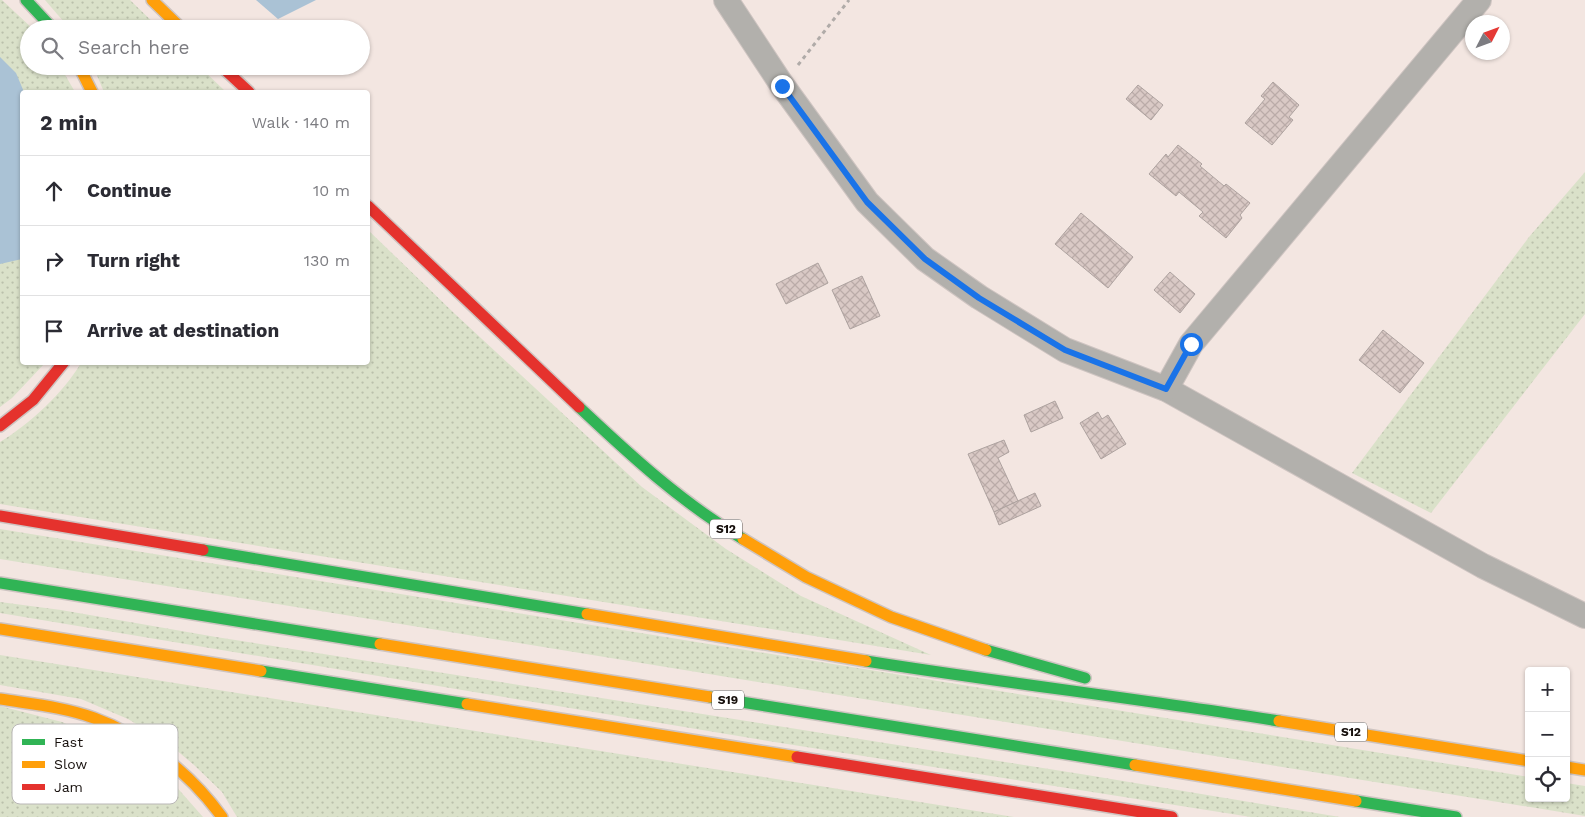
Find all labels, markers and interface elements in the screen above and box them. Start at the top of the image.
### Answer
north arrow [1465,15,1510,60]
search box [20,20,370,75]
icon: search [38,34,66,62]
text: Search here [78,36,189,59]
route end [771,75,794,98]
text: 2 min [40,110,97,135]
text: Walk · 140 m [252,113,350,132]
icon: ahead [40,177,68,205]
text: Continue [87,179,171,202]
text: 10 m [313,181,350,200]
icon: right [40,247,68,275]
text: Turn right [87,249,180,272]
text: 130 m [304,251,350,270]
icon: arrive [40,317,68,345]
text: Arrive at destination [87,319,279,342]
route start [1180,333,1203,356]
road number: S12 [710,520,742,538]
map controls [1525,667,1570,802]
button: + [1525,667,1570,712]
road number: S19 [712,690,744,710]
button: − [1525,712,1570,757]
road number: S12 [1335,722,1367,742]
legend [12,724,178,804]
text: Fast [54,734,83,750]
text: Slow [54,756,87,772]
button: locate [1525,757,1570,802]
text: Jam [54,779,83,795]

